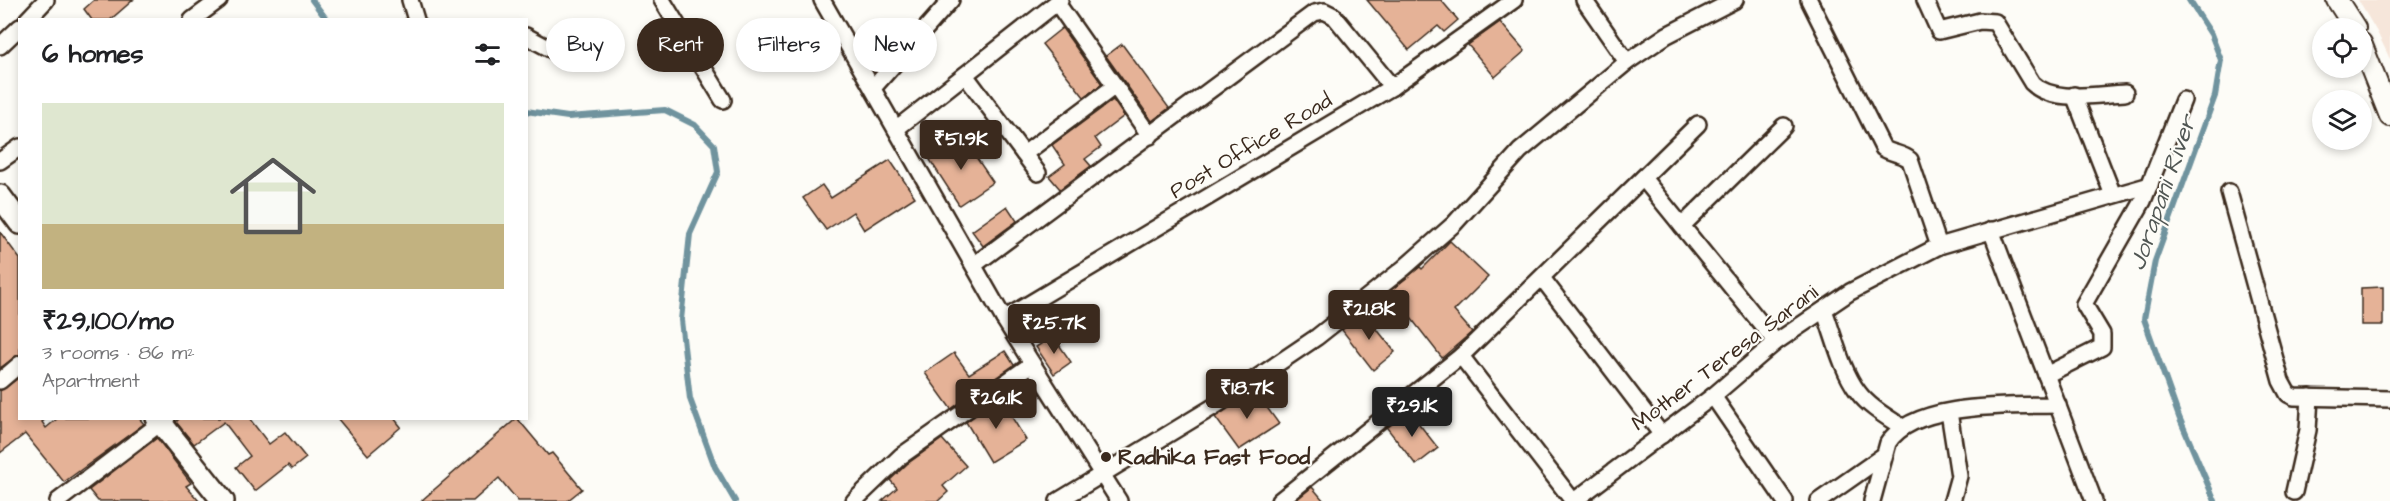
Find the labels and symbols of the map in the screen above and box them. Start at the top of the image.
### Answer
street label: Post Office Road [1164,85,1338,207]
water label: Jorapani River [2121,108,2206,275]
pin: ₹51.9K [912,120,1010,171]
street label: Mother Teresa Sarani [1625,277,1825,439]
pin: ₹21.8K [1320,290,1418,341]
pin: ₹25.7K [1005,304,1103,355]
pin: ₹18.7K [1198,369,1296,420]
pin: ₹26.1K [947,379,1045,430]
pin: ₹29.1K [1363,387,1461,438]
place label: Radhika Fast Food [1118,442,1311,473]
marker: Radhika Fast Food [1099,450,1113,464]

